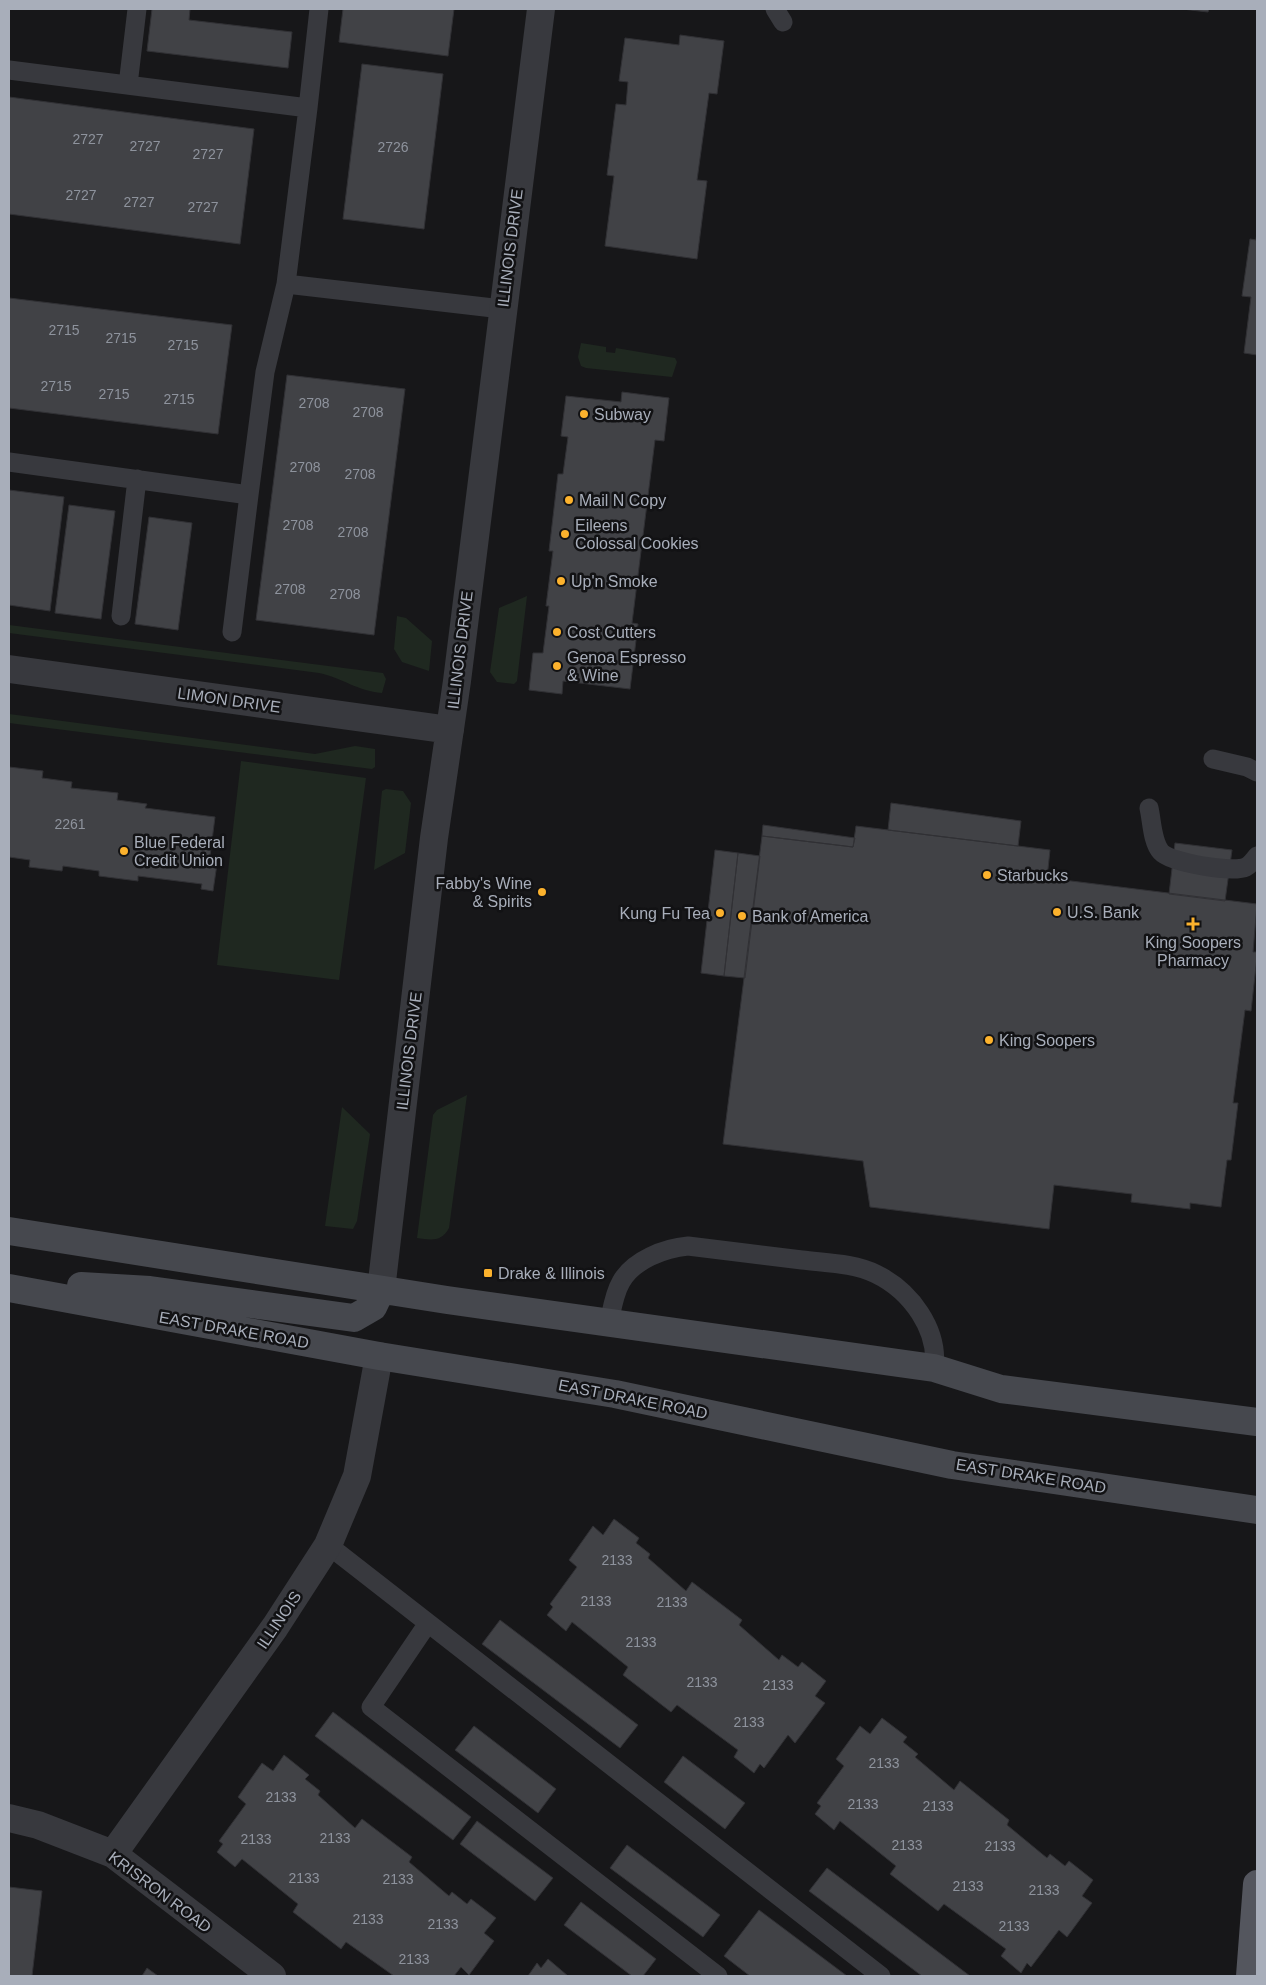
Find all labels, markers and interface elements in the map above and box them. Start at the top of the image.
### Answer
house number: 2727 [72,131,104,147]
house number: 2727 [129,138,161,154]
house number: 2726 [377,139,409,155]
house number: 2727 [192,146,224,162]
house number: 2727 [65,187,97,203]
street label: ILLINOIS DRIVE [494,188,526,308]
house number: 2727 [123,194,155,210]
house number: 2727 [187,199,219,215]
house number: 2715 [48,322,80,338]
house number: 2715 [105,330,137,346]
house number: 2715 [167,337,199,353]
house number: 2715 [40,378,72,394]
house number: 2715 [98,386,130,402]
house number: 2715 [163,391,195,407]
house number: 2708 [298,395,330,411]
house number: 2708 [352,404,384,420]
place label: Subway [594,406,651,423]
marker: Subway [578,408,590,420]
house number: 2708 [289,459,321,475]
house number: 2708 [344,466,376,482]
place label: Mail N Copy [579,492,666,509]
marker: Mail N Copy [563,494,575,506]
house number: 2708 [282,517,314,533]
place label: Eileens Colossal Cookies [575,517,699,552]
house number: 2708 [337,524,369,540]
marker: Eileens Colossal Cookies [559,528,571,540]
place label: Up'n Smoke [571,573,658,590]
marker: Up'n Smoke [555,575,567,587]
house number: 2708 [274,581,306,597]
house number: 2708 [329,586,361,602]
street label: ILLINOIS DRIVE [444,590,476,710]
place label: Cost Cutters [567,624,656,641]
marker: Cost Cutters [551,626,563,638]
place label: Genoa Espresso & Wine [567,649,686,684]
marker: Genoa Espresso & Wine [551,660,563,672]
street label: LIMON DRIVE [176,684,282,716]
house number: 2261 [54,816,86,832]
place label: Blue Federal Credit Union [134,834,225,869]
marker: Blue Federal Credit Union [118,845,130,857]
place label: Starbucks [997,867,1068,884]
marker: Starbucks [981,869,993,881]
place label: Fabby's Wine & Spirits [436,875,532,910]
marker: Fabby's Wine & Spirits [536,886,548,898]
place label: U.S. Bank [1067,904,1140,921]
place label: Kung Fu Tea [620,905,710,922]
marker: U.S. Bank [1051,906,1063,918]
marker: Kung Fu Tea [714,907,726,919]
place label: Bank of America [752,908,869,925]
marker: Bank of America [736,910,748,922]
marker: King Soopers Pharmacy [1187,918,1199,930]
place label: King Soopers Pharmacy [1145,934,1241,969]
street label: ILLINOIS DRIVE [393,991,425,1111]
place label: King Soopers [999,1032,1095,1049]
marker: King Soopers [983,1034,995,1046]
place label: Drake & Illinois [498,1265,605,1282]
marker: Drake & Illinois [482,1267,494,1279]
street label: EAST DRAKE ROAD [158,1308,310,1352]
street label: EAST DRAKE ROAD [557,1376,709,1422]
street label: EAST DRAKE ROAD [955,1456,1107,1496]
house number: 2133 [601,1552,633,1568]
street label: ILLINOIS [254,1588,304,1652]
house number: 2133 [580,1593,612,1609]
house number: 2133 [656,1594,688,1610]
house number: 2133 [625,1634,657,1650]
house number: 2133 [686,1674,718,1690]
house number: 2133 [762,1677,794,1693]
house number: 2133 [733,1714,765,1730]
house number: 2133 [868,1755,900,1771]
house number: 2133 [265,1789,297,1805]
house number: 2133 [847,1796,879,1812]
house number: 2133 [922,1798,954,1814]
house number: 2133 [319,1830,351,1846]
house number: 2133 [240,1831,272,1847]
house number: 2133 [891,1837,923,1853]
house number: 2133 [984,1838,1016,1854]
street label: KRISRON ROAD [106,1848,214,1936]
house number: 2133 [288,1870,320,1886]
house number: 2133 [382,1871,414,1887]
house number: 2133 [952,1878,984,1894]
house number: 2133 [1028,1882,1060,1898]
house number: 2133 [352,1911,384,1927]
house number: 2133 [427,1916,459,1932]
house number: 2133 [998,1918,1030,1934]
house number: 2133 [398,1951,430,1967]

